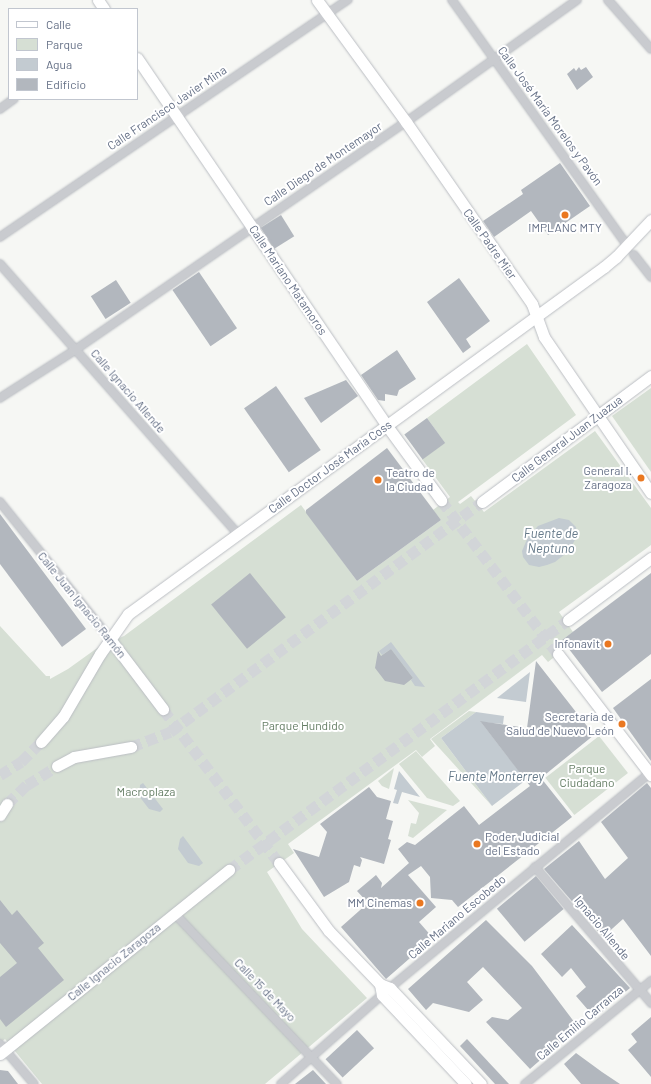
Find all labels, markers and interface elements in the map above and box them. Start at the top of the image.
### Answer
legend [8,8,138,100]
text: Calle [46,17,71,31]
text: Parque [46,37,83,51]
street label: Calle José María Morelos y Pavón [495,44,605,188]
text: Agua [46,57,72,71]
street label: Calle Francisco Javier Mina [105,63,229,153]
text: Edificio [46,77,86,91]
street label: Calle Diego de Montemayor [261,119,385,209]
street label: Calle Padre Mier [460,206,520,282]
marker: IMPLANC MTY [560,210,570,220]
place label: IMPLANC MTY [528,221,602,235]
street label: Calle Mariano Matamoros [246,222,330,338]
street label: Calle Ignacio Allende [88,346,168,436]
street label: Calle General Juan Zuazua [509,393,625,485]
street label: Calle Doctor José María Coss [266,417,394,517]
place label: General I. Zaragoza [583,464,632,492]
place label: Teatro de la Ciudad [386,466,435,494]
marker: General I. Zaragoza [635,472,647,484]
marker: Teatro de la Ciudad [373,475,383,485]
water label: Fuente de Neptuno [524,526,578,557]
street label: Calle Juan Ignacio Ramón [35,549,129,661]
place label: Infonavit [555,637,600,651]
marker: Infonavit [603,639,613,649]
place label: Secretaría de Salud de Nuevo León [506,710,614,738]
park label: Parque Hundido [262,719,344,733]
marker: Secretaría de Salud de Nuevo León [617,719,627,729]
park label: Parque Ciudadano [559,762,615,790]
water label: Fuente Monterrey [448,768,544,784]
park label: Macroplaza [117,785,175,799]
place label: Poder Judicial del Estado [485,830,559,858]
marker: Poder Judicial del Estado [472,839,482,849]
street label: Calle Mariano Escobedo [405,872,509,962]
street label: Ignacio Allende [571,893,633,963]
place label: MM Cinemas [347,896,412,910]
marker: MM Cinemas [415,898,425,908]
street label: Calle Ignacio Zaragoza [65,920,163,1004]
street label: Calle 15 de Mayo [231,955,299,1025]
street label: Calle Emilio Carranza [534,983,626,1063]

